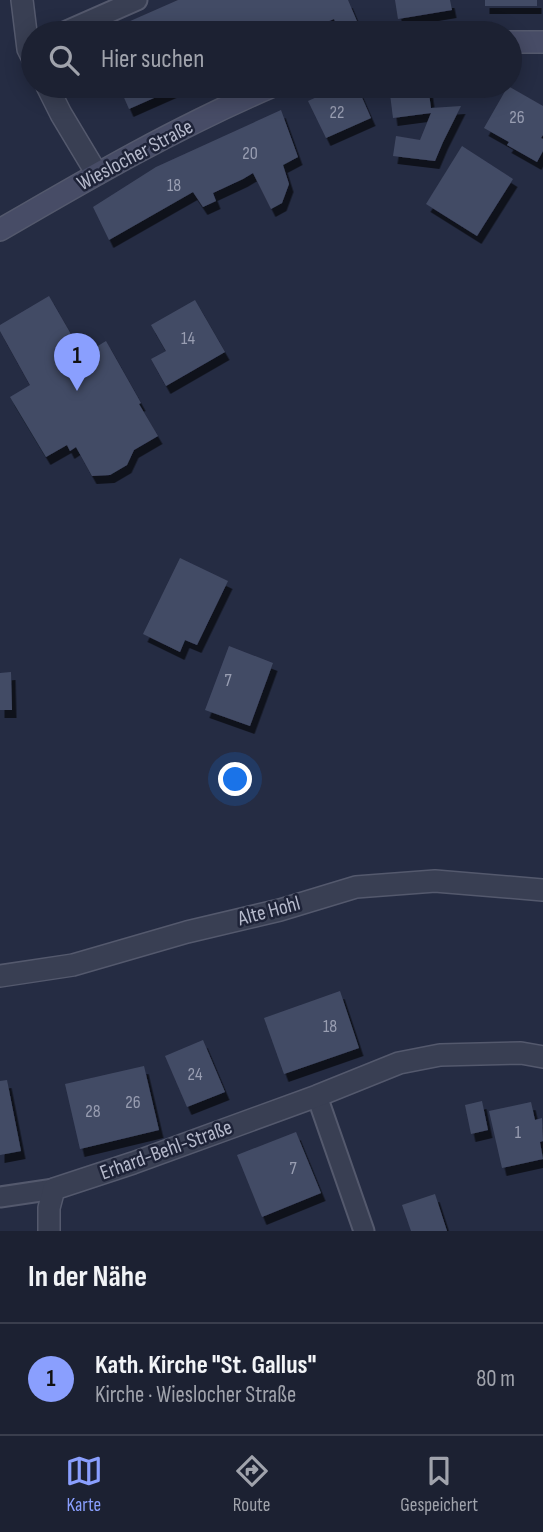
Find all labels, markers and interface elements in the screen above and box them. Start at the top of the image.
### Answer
search box [21,21,522,98]
icon: search [45,41,83,79]
text: Hier suchen [101,44,204,75]
house number: 22 [330,102,344,123]
house number: 26 [509,107,525,128]
street label: Wieslocher Straße [73,114,197,196]
house number: 20 [242,143,258,164]
house number: 18 [167,175,181,196]
house number: 14 [181,328,195,349]
pin: 1 [54,333,100,391]
house number: 7 [224,670,232,691]
your location [218,762,252,796]
street label: Alte Hohl [234,891,303,932]
house number: 18 [323,1016,337,1037]
house number: 24 [188,1064,203,1085]
house number: 26 [125,1092,141,1113]
house number: 28 [85,1101,101,1122]
street label: Erhard-Behl-Straße [97,1115,235,1185]
house number: 1 [515,1122,522,1143]
house number: 7 [289,1158,297,1179]
text: In der Nähe [28,1259,147,1295]
text: Kath. Kirche "St. Gallus" [95,1350,316,1381]
text: 1 [46,1365,56,1393]
text: 80 m [476,1365,515,1393]
text: Kirche · Wieslocher Straße [95,1381,296,1409]
tab: Karte [65,1452,103,1517]
tab: Route [233,1452,271,1517]
tab: Gespeichert [400,1452,478,1517]

